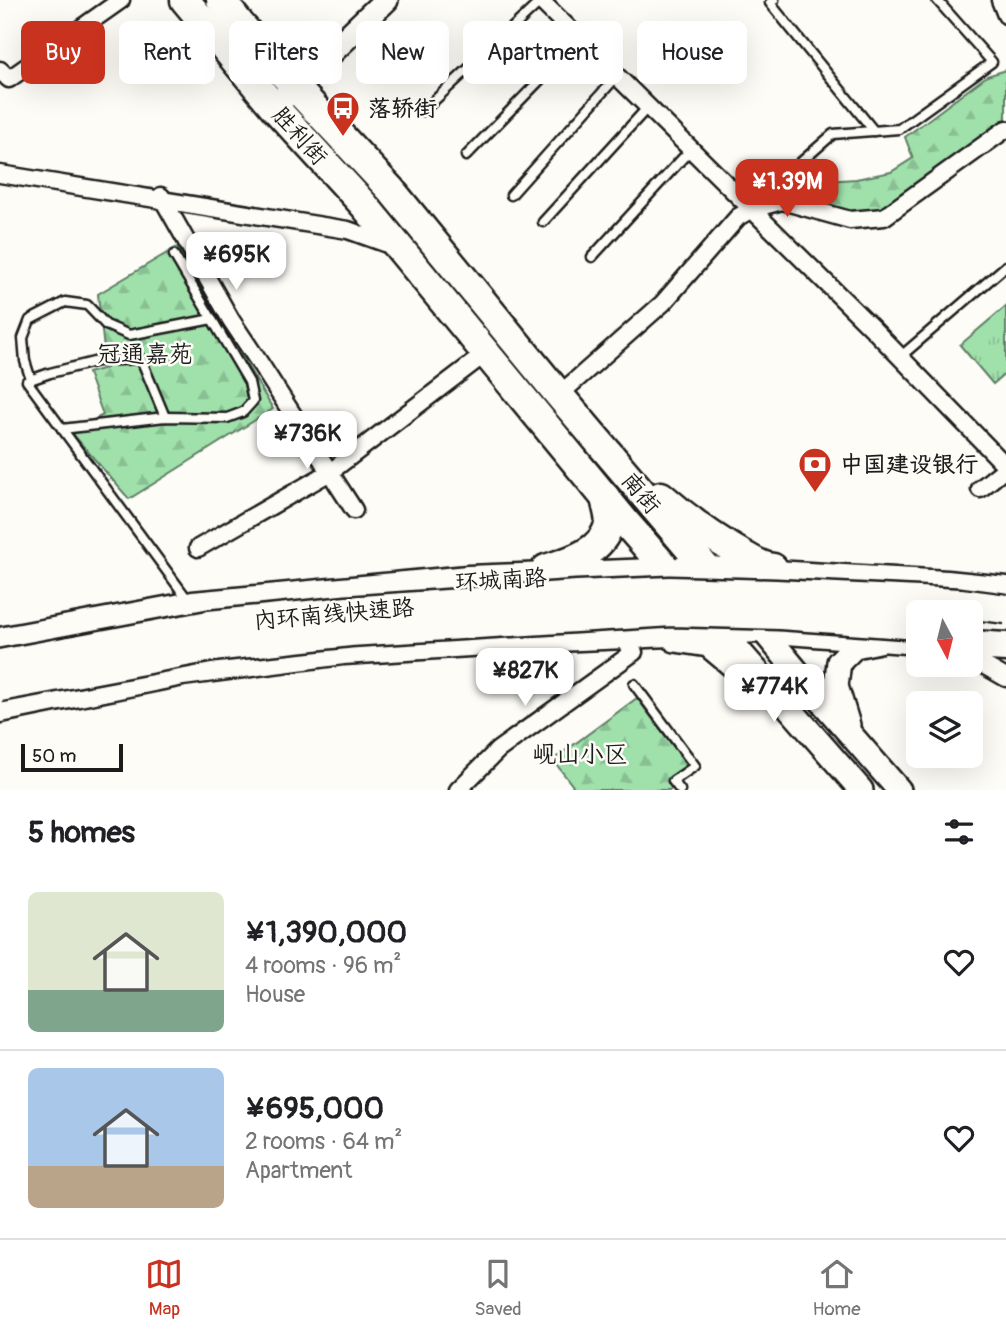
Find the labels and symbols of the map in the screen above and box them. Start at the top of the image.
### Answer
bus stop icon: 落轿街 [324,89,362,138]
place label: 落轿街 [368,94,437,123]
street label: 胜利街 [266,101,334,171]
pin: ¥1.39M [730,160,844,219]
pin: ¥695K [187,232,285,292]
district label: 冠通嘉苑 [97,340,193,369]
pin: ¥736K [258,412,356,471]
bank icon: 中国建设银行 [796,445,834,494]
place label: 中国建设银行 [840,450,978,479]
street label: 南街 [615,466,667,520]
street label: 环城南路 [454,563,548,597]
street label: 内环南线快速路 [253,593,415,635]
north arrow [906,600,984,677]
pin: ¥827K [476,648,574,708]
pin: ¥774K [725,664,823,724]
district label: 岘山小区 [532,740,628,769]
scale bar [21,741,122,773]

